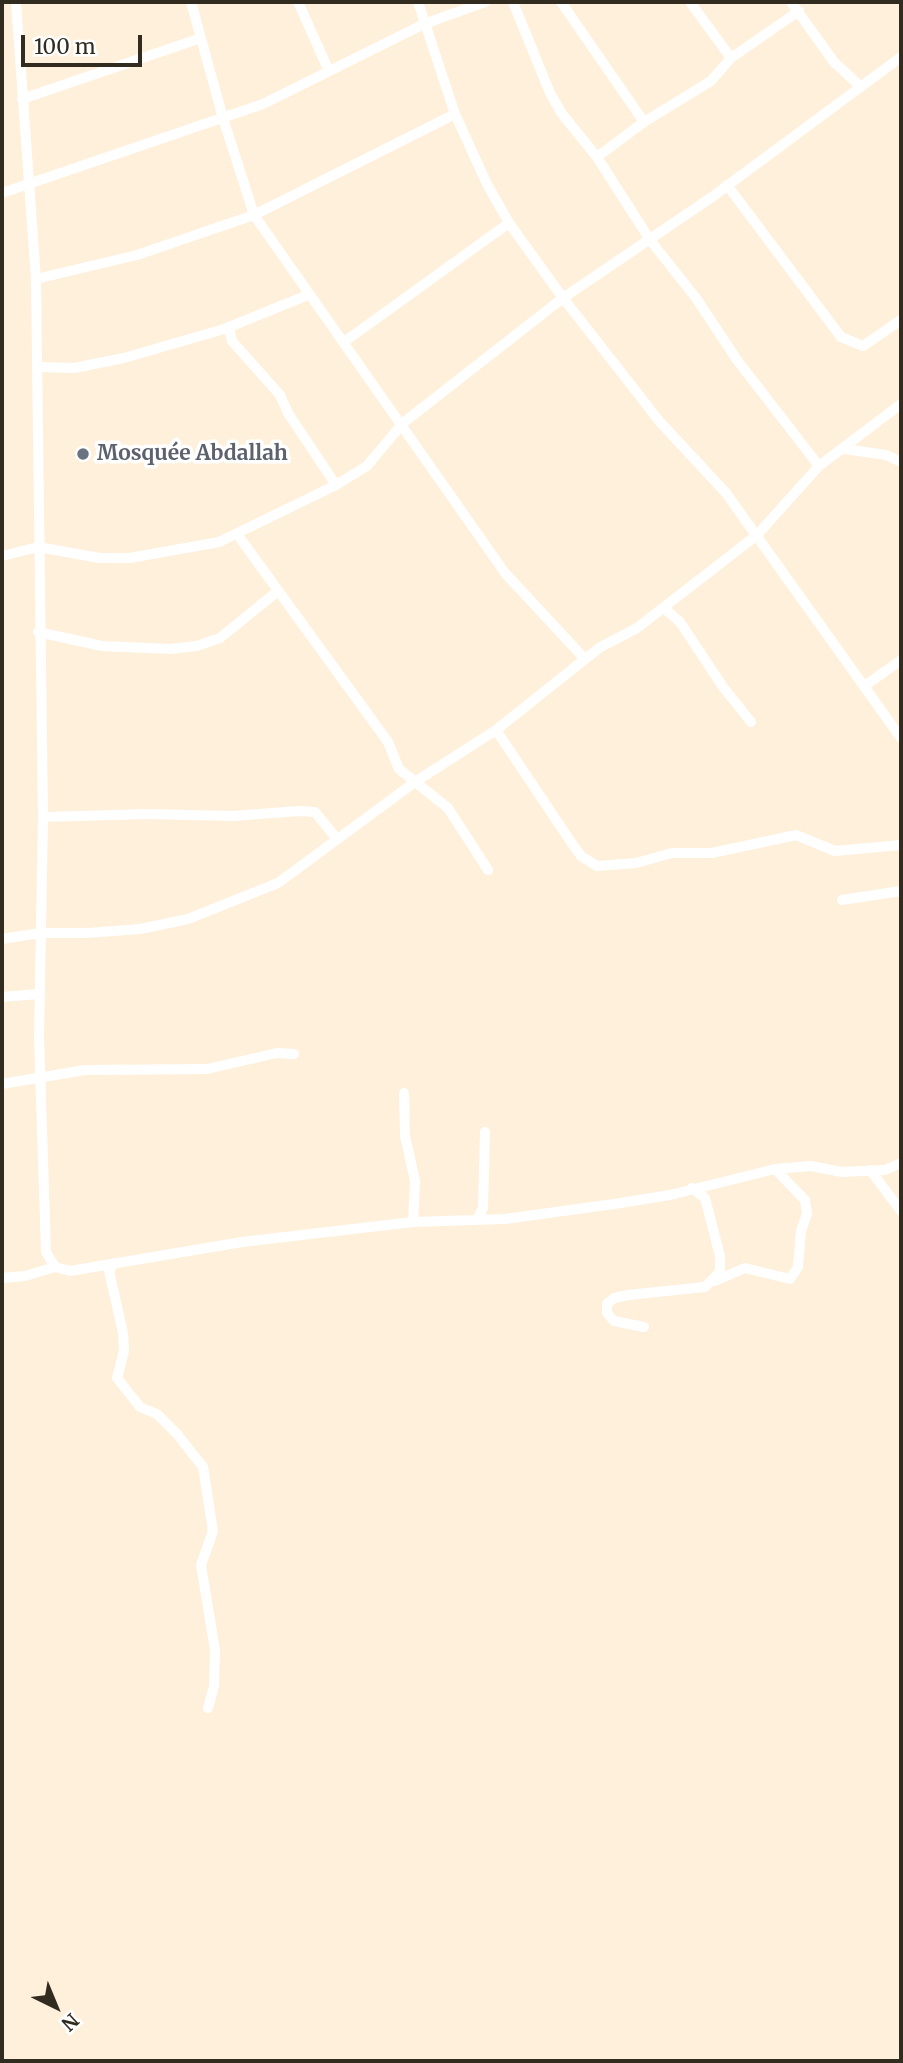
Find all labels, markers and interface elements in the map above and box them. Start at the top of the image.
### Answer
scale bar [24,21,145,65]
text: 100 m [34,33,96,60]
place label: Mosquée Abdallah [97,441,288,467]
marker: Mosquée Abdallah [75,446,91,462]
north arrow [21,1972,91,2042]
text: N [57,2008,84,2036]

